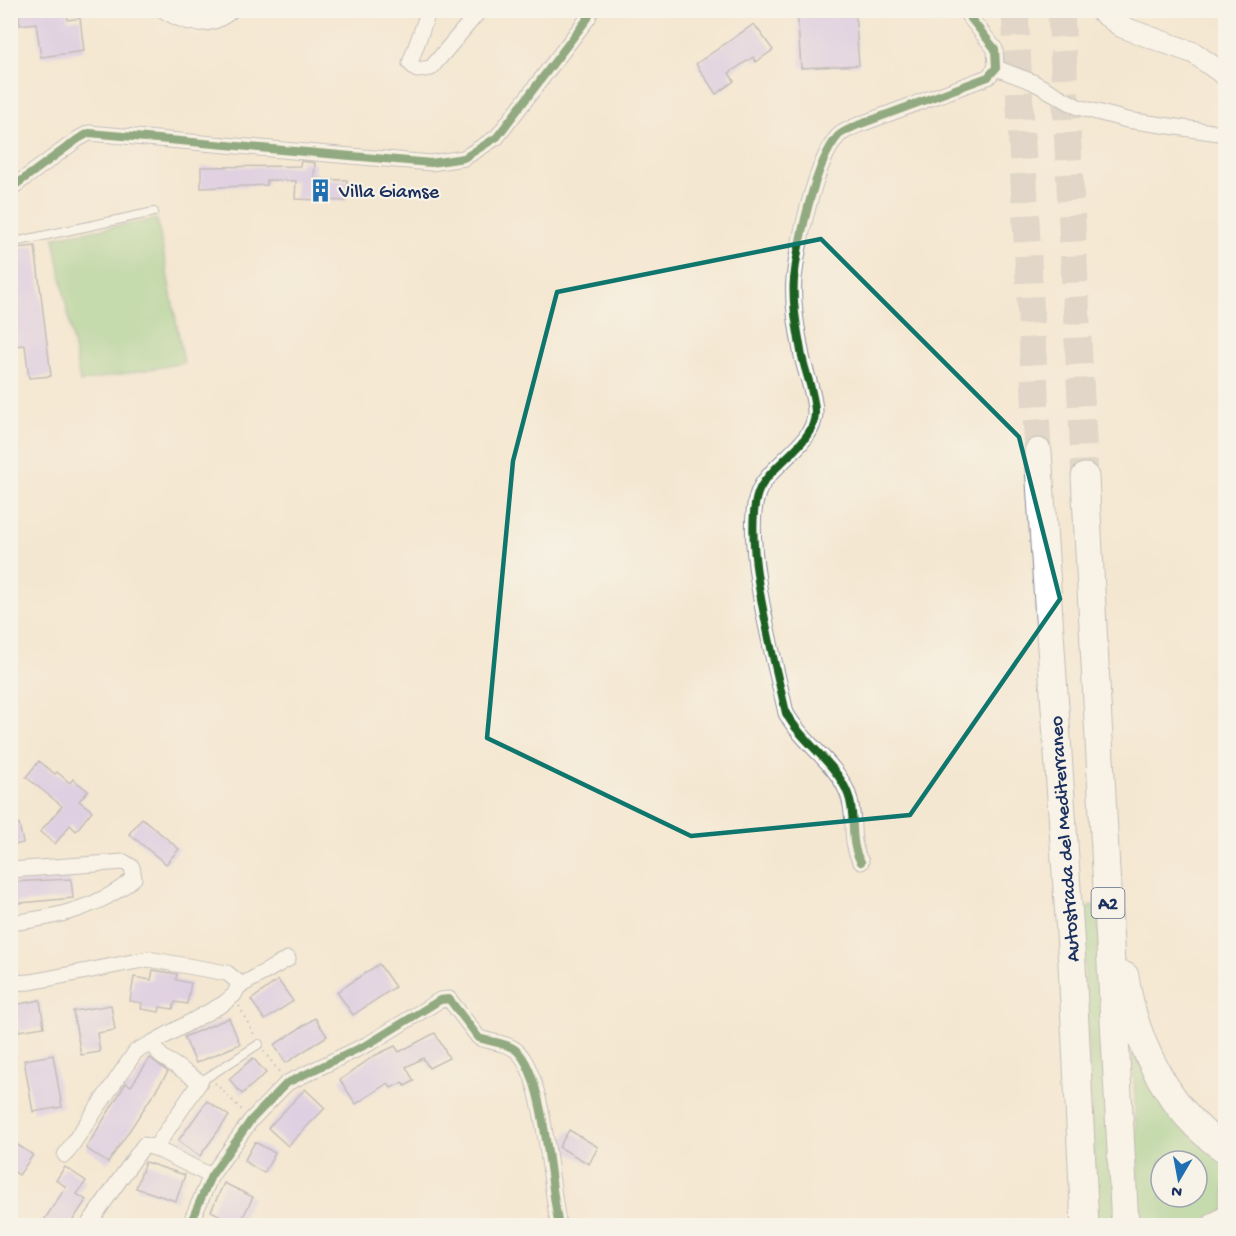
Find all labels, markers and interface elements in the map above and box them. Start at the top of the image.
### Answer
building icon: Villa Giamse [308,177,334,203]
place label: Villa Giamse [338,182,440,205]
street label: Autostrada del Mediterraneo [1046,715,1087,962]
road number: A2 [1092,888,1124,918]
north arrow [1149,1149,1209,1209]
text: N [1170,1180,1184,1201]

